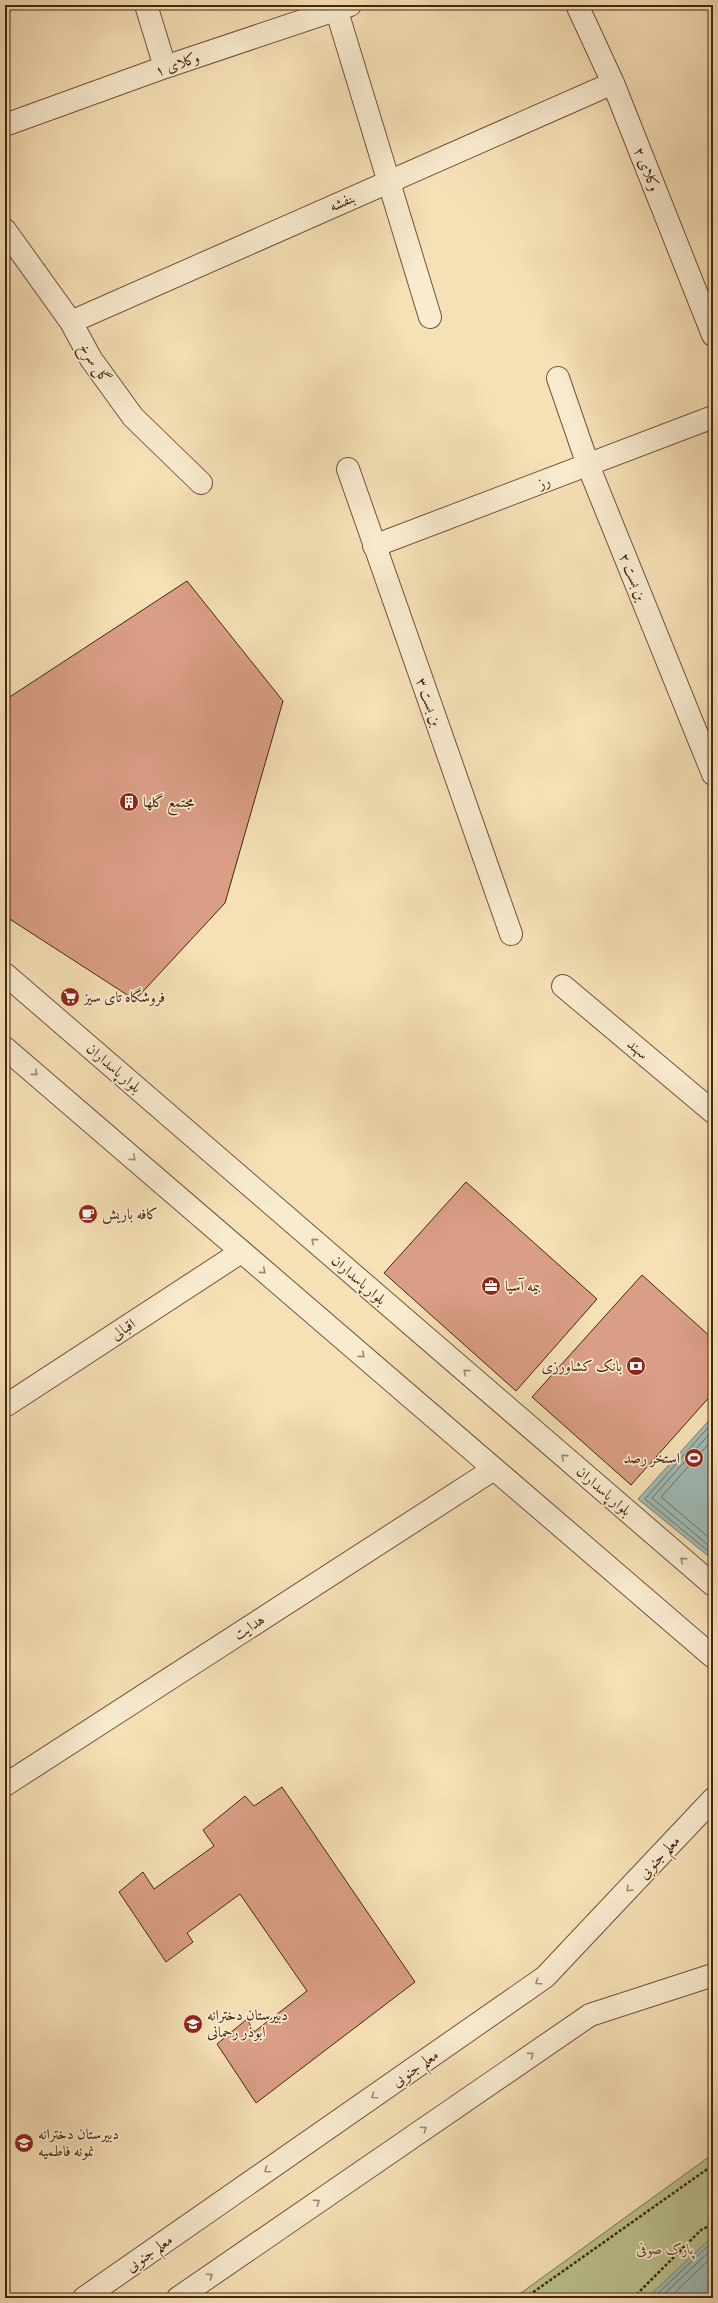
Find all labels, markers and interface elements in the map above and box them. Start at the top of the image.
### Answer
street label: وکلای ۱ [152,48,203,83]
street label: وکلای ۲ [627,144,664,195]
street label: بنفشه [326,188,359,218]
street label: گل سرخ [72,339,115,389]
street label: رز [533,471,554,496]
street label: بن بست ۲ [612,550,651,605]
street label: بن بست ۳ [409,675,446,730]
building icon: مجتمع گلها [118,791,140,813]
place label: مجتمع گلها [143,793,194,816]
supermarket icon: فروشگاه تای سیز [59,986,81,1008]
place label: فروشگاه تای سیز [82,987,165,1009]
street label: سهند [622,1035,653,1066]
street label: بلوار پاسداران [81,1039,145,1099]
one-way arrow [30,1069,37,1076]
one-way arrow [128,1154,136,1161]
cafe icon: کافه باریش [77,1203,99,1225]
place label: کافه باریش [102,1205,158,1226]
one-way arrow [311,1238,319,1245]
street label: بلوار پاسداران [326,1251,390,1311]
one-way arrow [259,1266,266,1273]
office icon: بیمه آسیا [480,1275,502,1297]
place label: بیمه آسیا [505,1277,541,1298]
street label: اقبالی [107,1314,140,1346]
one-way arrow [357,1351,365,1358]
bank icon: بانک کشاورزی [625,1355,647,1377]
place label: بانک کشاورزی [541,1357,622,1378]
one-way arrow [463,1369,470,1376]
sports icon: استخر رصد [683,1447,705,1469]
place label: استخر رصد [624,1449,680,1470]
one-way arrow [561,1454,569,1461]
street label: بلوار پاسداران [571,1462,635,1522]
one-way arrow [681,1557,688,1564]
street label: هدایت [230,1610,269,1646]
street label: معلم جنوبی [634,1832,688,1886]
one-way arrow [626,1884,633,1891]
one-way arrow [535,1977,542,1985]
place label: دبیرستان دخترانه ابوذر رحمانی [207,2006,288,2044]
school or university icon: دبیرستان دخترانه ابوذر رحمانی [182,2013,204,2035]
street label: معلم جنوبی [388,2046,445,2095]
one-way arrow [527,2053,534,2060]
one-way arrow [371,2091,378,2099]
place label: دبیرستان دخترانه نمونه فاطمیه [38,2125,119,2163]
one-way arrow [420,2126,427,2134]
school or university icon: دبیرستان دخترانه نمونه فاطمیه [13,2132,35,2154]
one-way arrow [265,2165,272,2172]
one-way arrow [313,2199,320,2207]
street label: معلم جنوبی [122,2231,179,2280]
park label: پارک صوفی [636,2240,695,2261]
one-way arrow [206,2273,213,2281]

